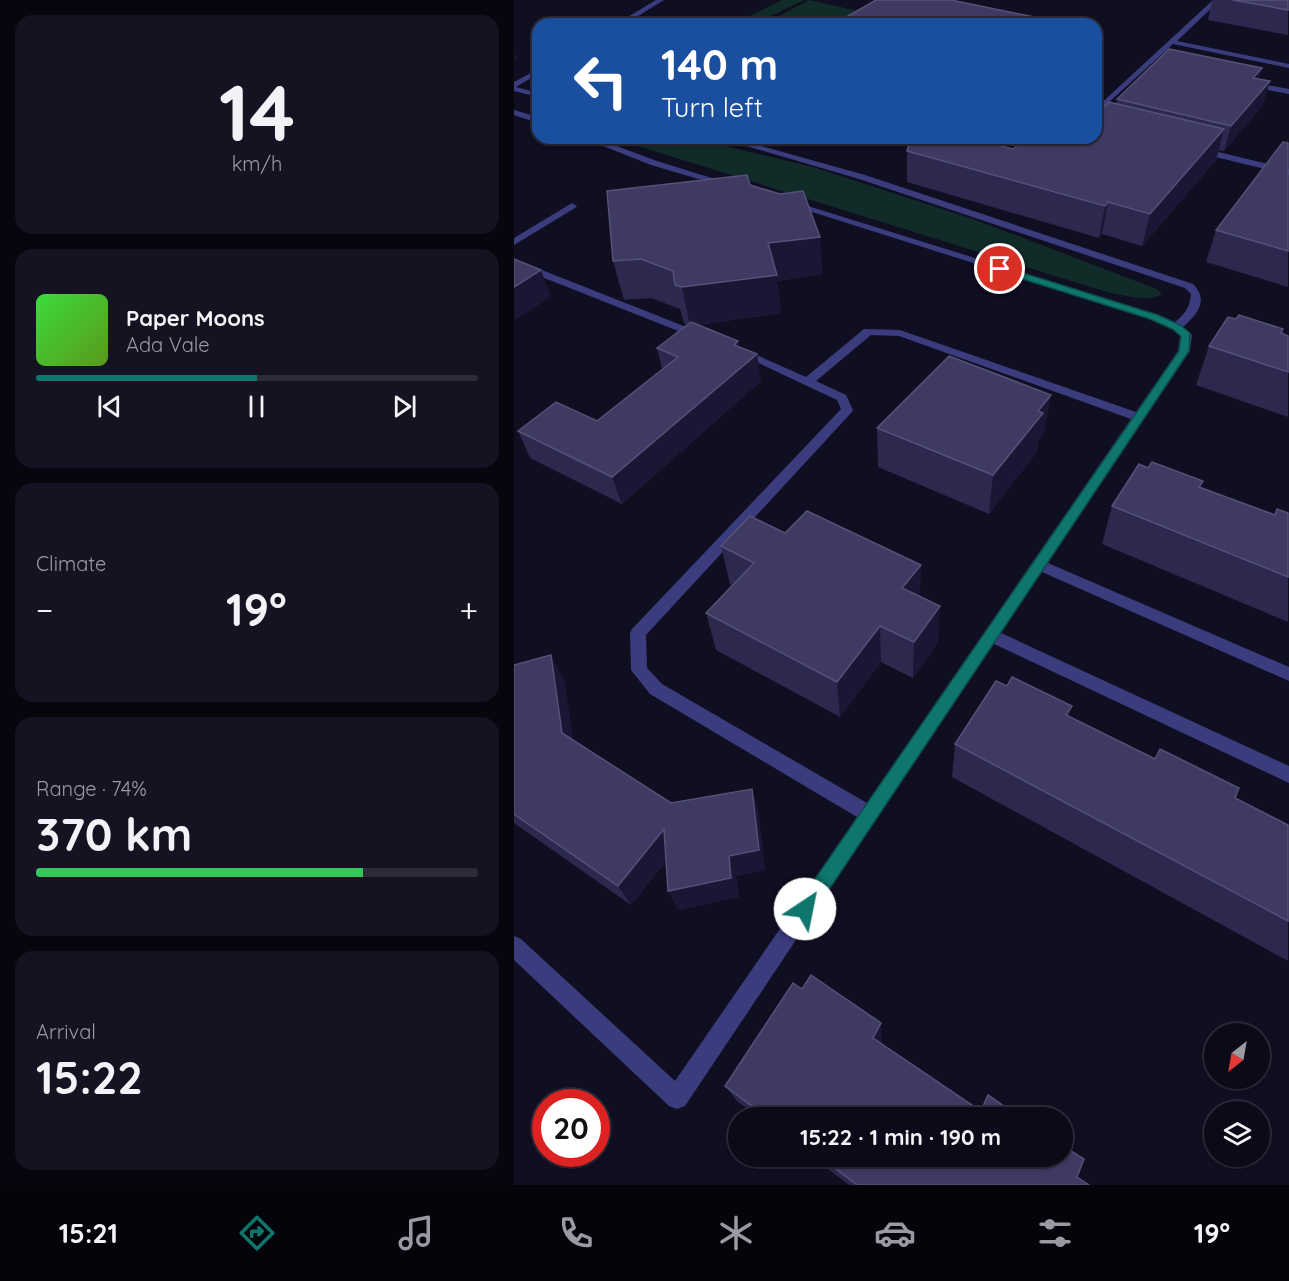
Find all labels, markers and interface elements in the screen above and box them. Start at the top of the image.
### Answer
text: 140 m [661,38,778,91]
icon: left [562,42,640,120]
text: 14 [219,63,295,161]
text: Turn left [661,90,763,124]
text: km/h [232,151,282,176]
pin [974,243,1025,294]
icon: arrive [983,252,1016,285]
text: Paper Moons [126,304,265,332]
text: Ada Vale [126,332,210,357]
icon: previous [93,390,126,423]
icon: pause [240,390,273,423]
icon: next [388,390,421,423]
text: Climate [36,551,106,576]
text: 19° [226,581,287,637]
text: − [36,589,53,630]
text: + [459,589,478,630]
text: Range · 74% [36,776,147,801]
text: 370 km [36,806,192,862]
position arrow [773,877,837,941]
text: Arrival [36,1019,96,1044]
north arrow [1204,1023,1270,1089]
map controls [1204,1023,1270,1167]
text: 15:22 [36,1049,143,1105]
speed limit sign: 20 [532,1089,610,1167]
button: layers [1204,1101,1270,1167]
text: 15:22 · 1 min · 190 m [800,1123,1001,1151]
icon: directions [236,1212,278,1254]
icon: music [395,1212,437,1254]
icon: phone [555,1212,597,1254]
icon: climate [715,1212,757,1254]
icon: car [874,1212,916,1254]
icon: filters [1034,1212,1076,1254]
text: 15:21 [59,1216,118,1250]
text: 19° [1194,1216,1230,1250]

